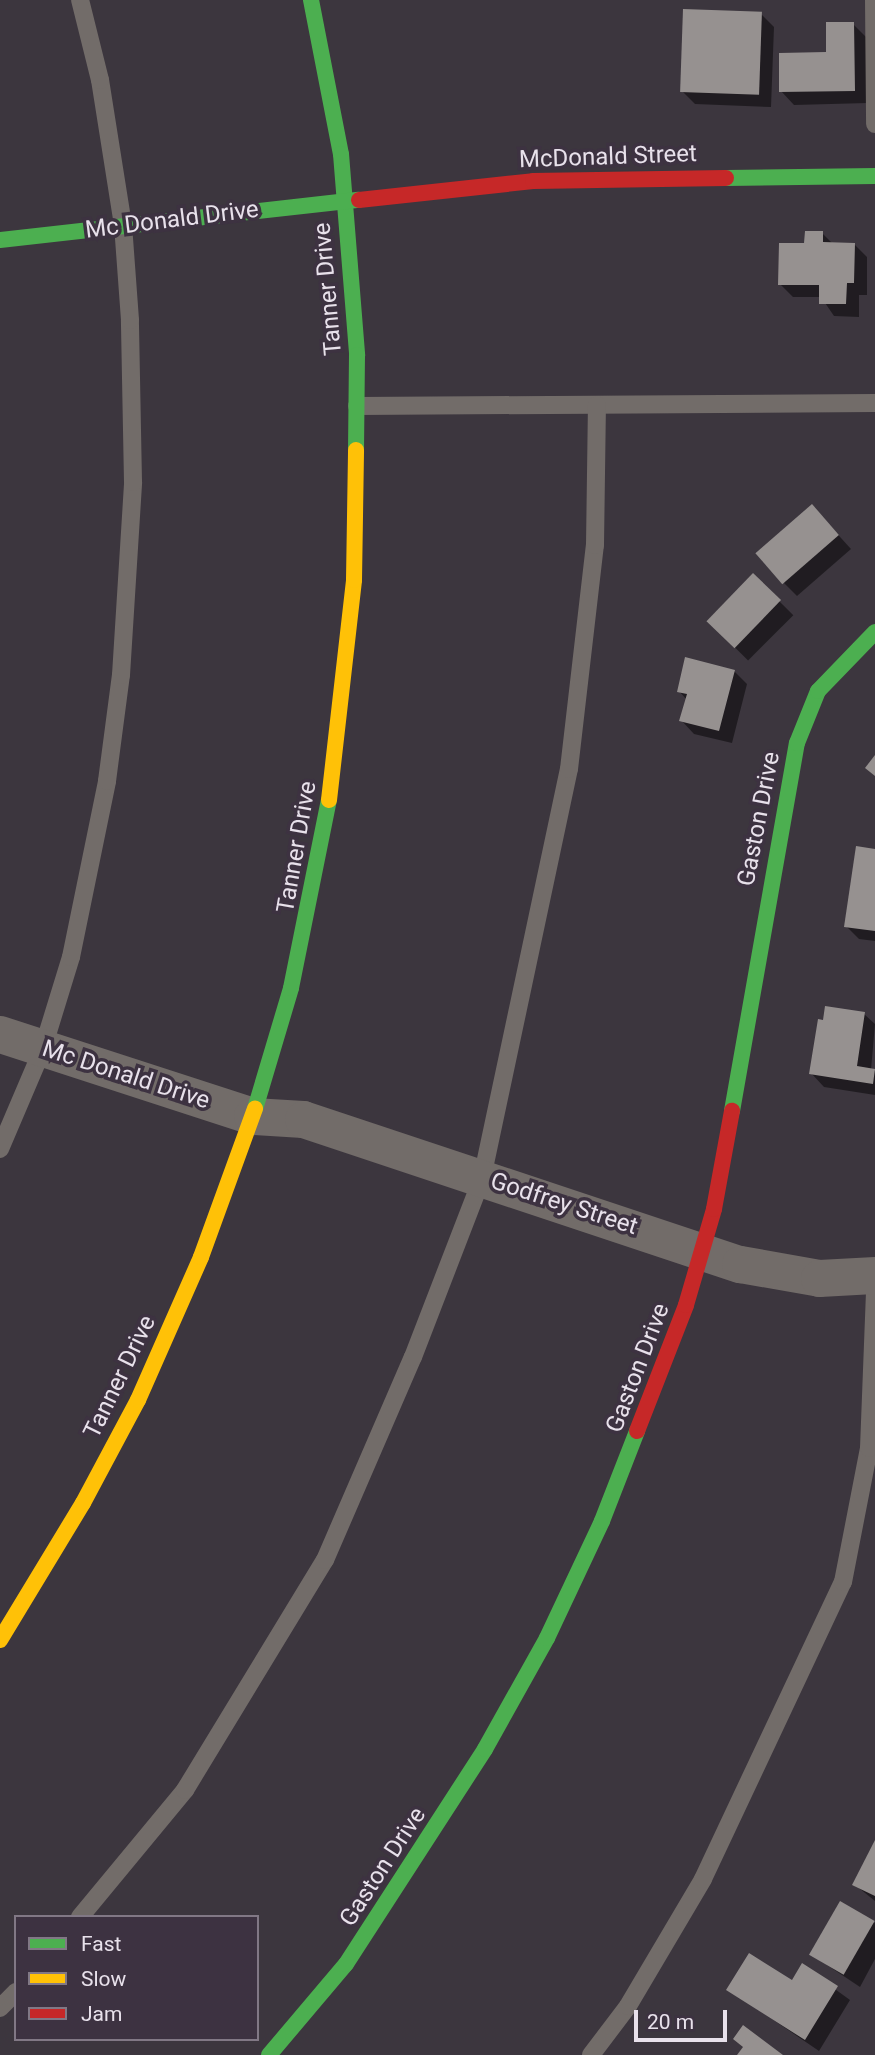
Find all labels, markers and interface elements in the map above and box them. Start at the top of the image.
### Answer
street label: McDonald Street [519,140,697,174]
street label: Mc Donald Drive [84,195,260,245]
street label: Tanner Drive [308,221,348,357]
street label: Gaston Drive [732,749,786,889]
street label: Tanner Drive [271,779,323,915]
street label: Mc Donald Drive [39,1034,213,1116]
street label: Godfrey Street [487,1167,641,1241]
street label: Gaston Drive [600,1299,676,1437]
street label: Tanner Drive [78,1311,162,1443]
street label: Gaston Drive [334,1802,432,1932]
legend [14,1915,259,2041]
text: Fast [81,1932,121,1956]
text: Slow [81,1967,126,1991]
scale bar [637,1996,730,2040]
text: Jam [81,2002,122,2026]
text: 20 m [647,2010,694,2034]

